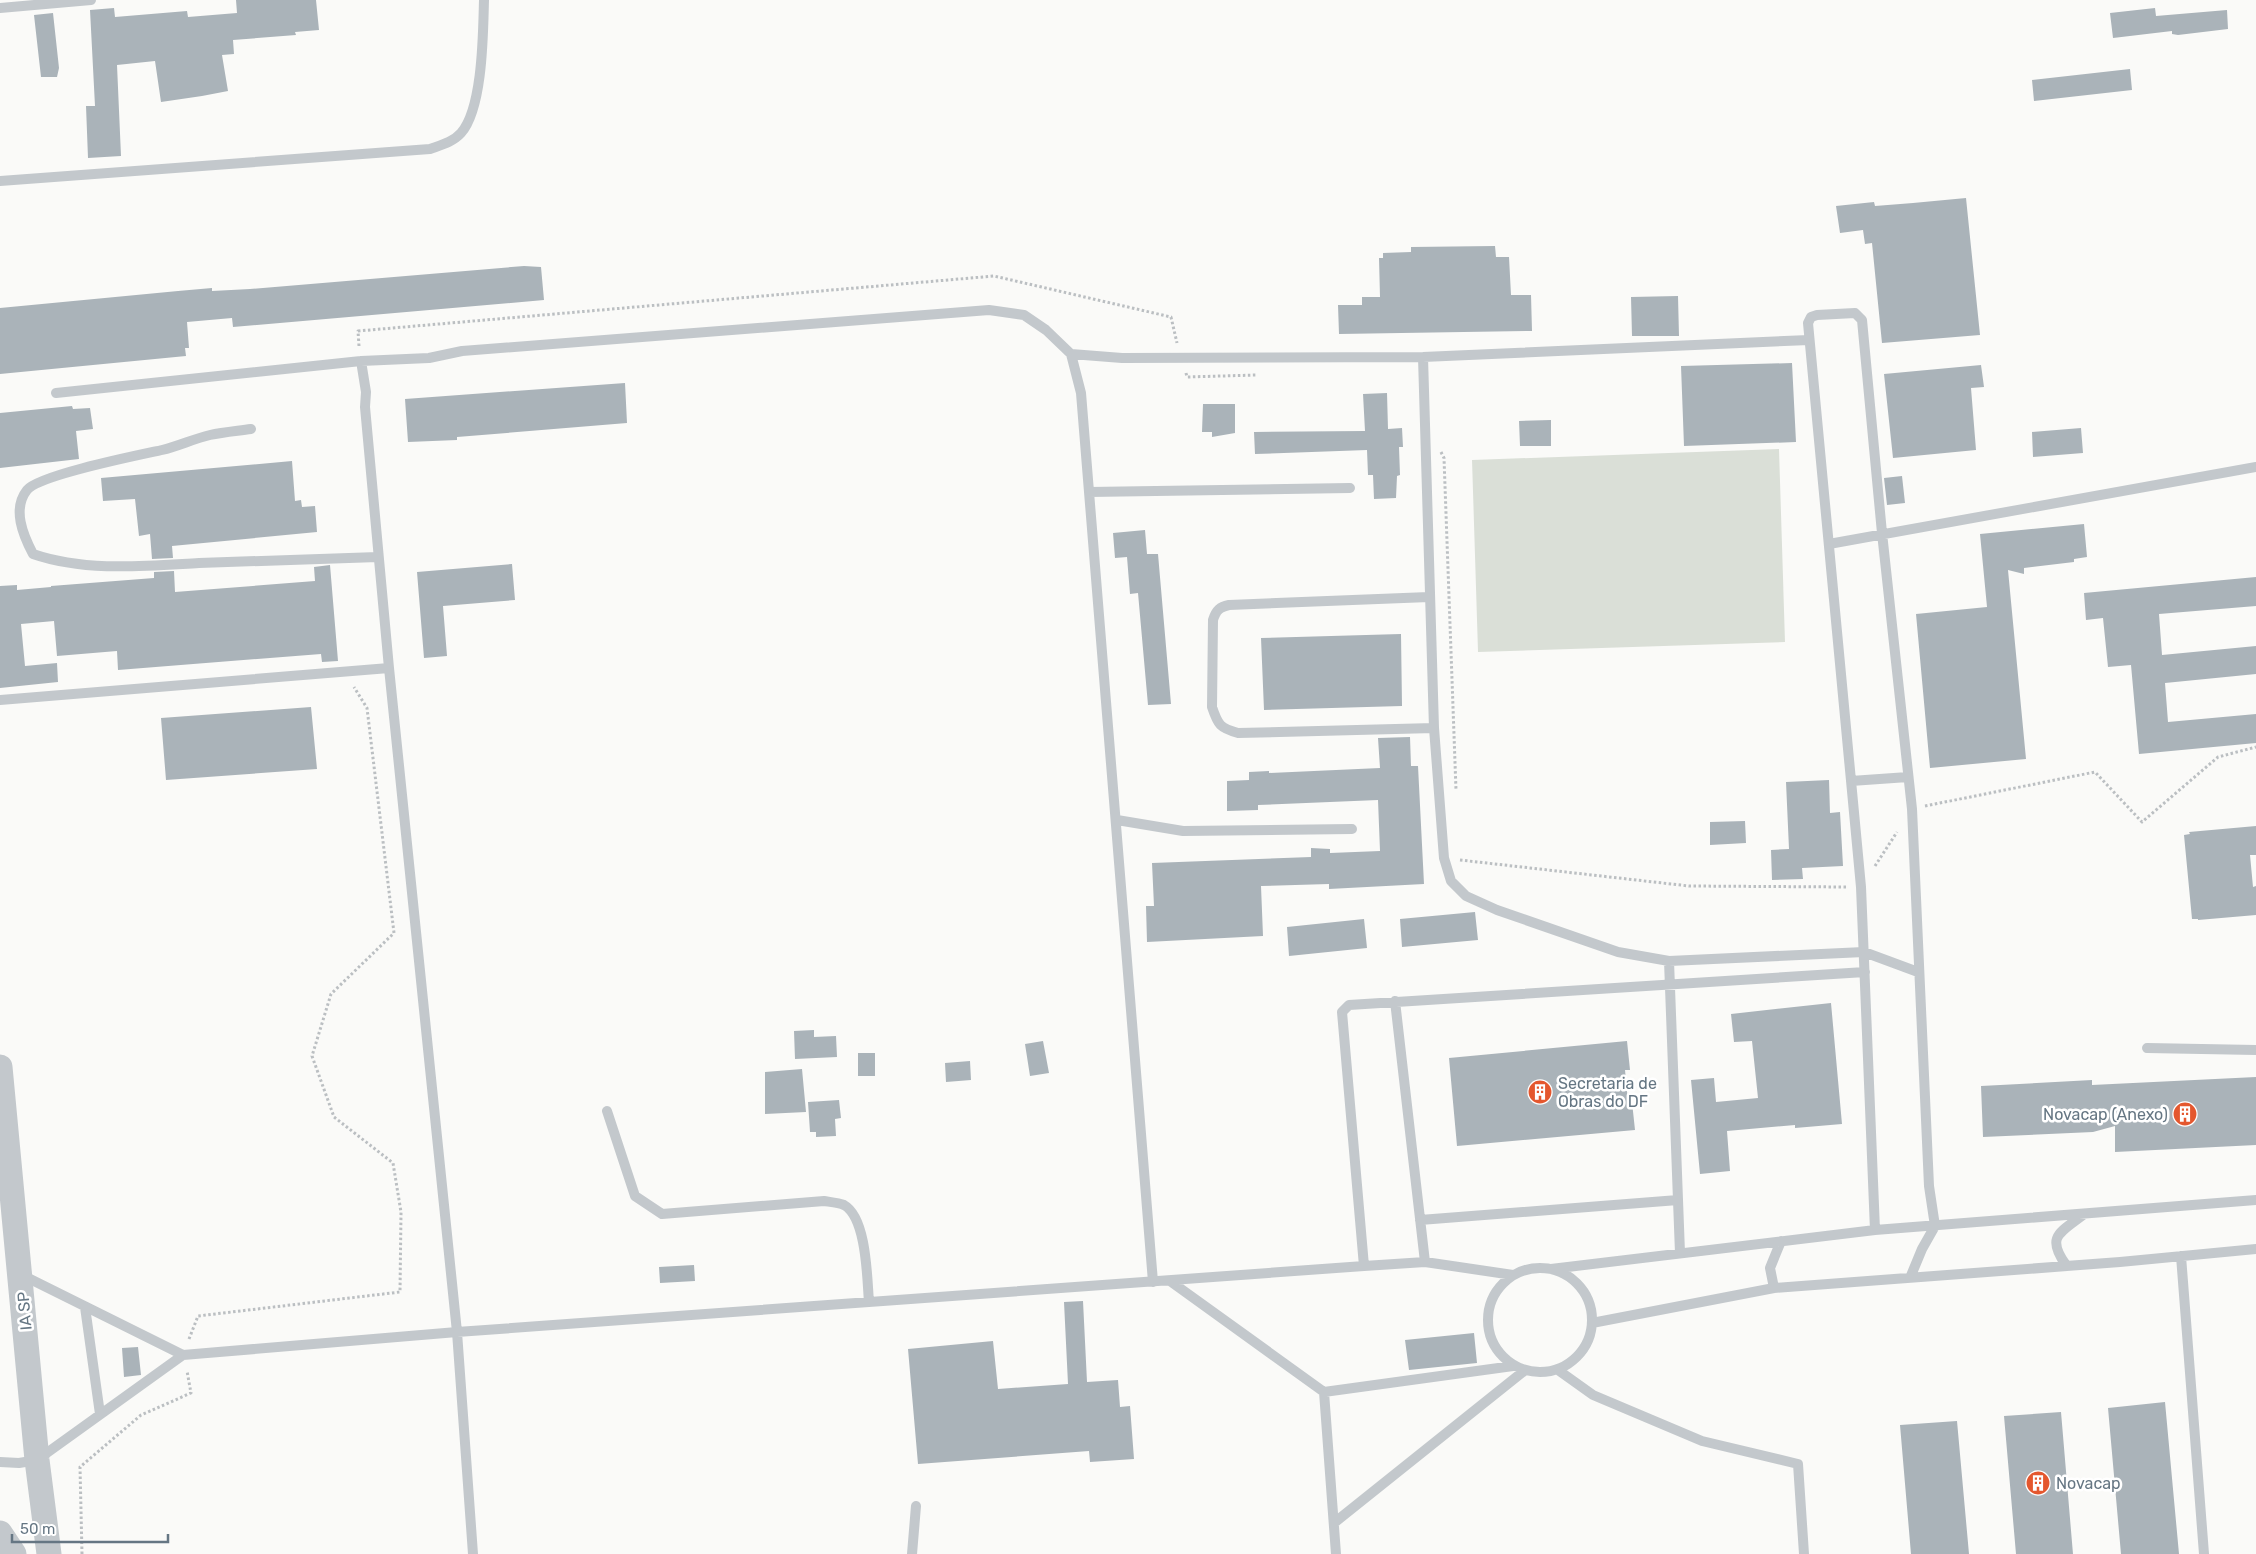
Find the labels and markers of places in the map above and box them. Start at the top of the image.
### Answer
place label: Secretaria de Obras do DF [1558,1074,1657,1111]
building icon: Secretaria de Obras do DF [1527,1079,1553,1105]
building icon: Novacap (Anexo) [2172,1101,2198,1127]
place label: Novacap (Anexo) [2043,1105,2168,1124]
building icon: Novacap [2025,1470,2051,1496]
place label: Novacap [2056,1474,2121,1493]

